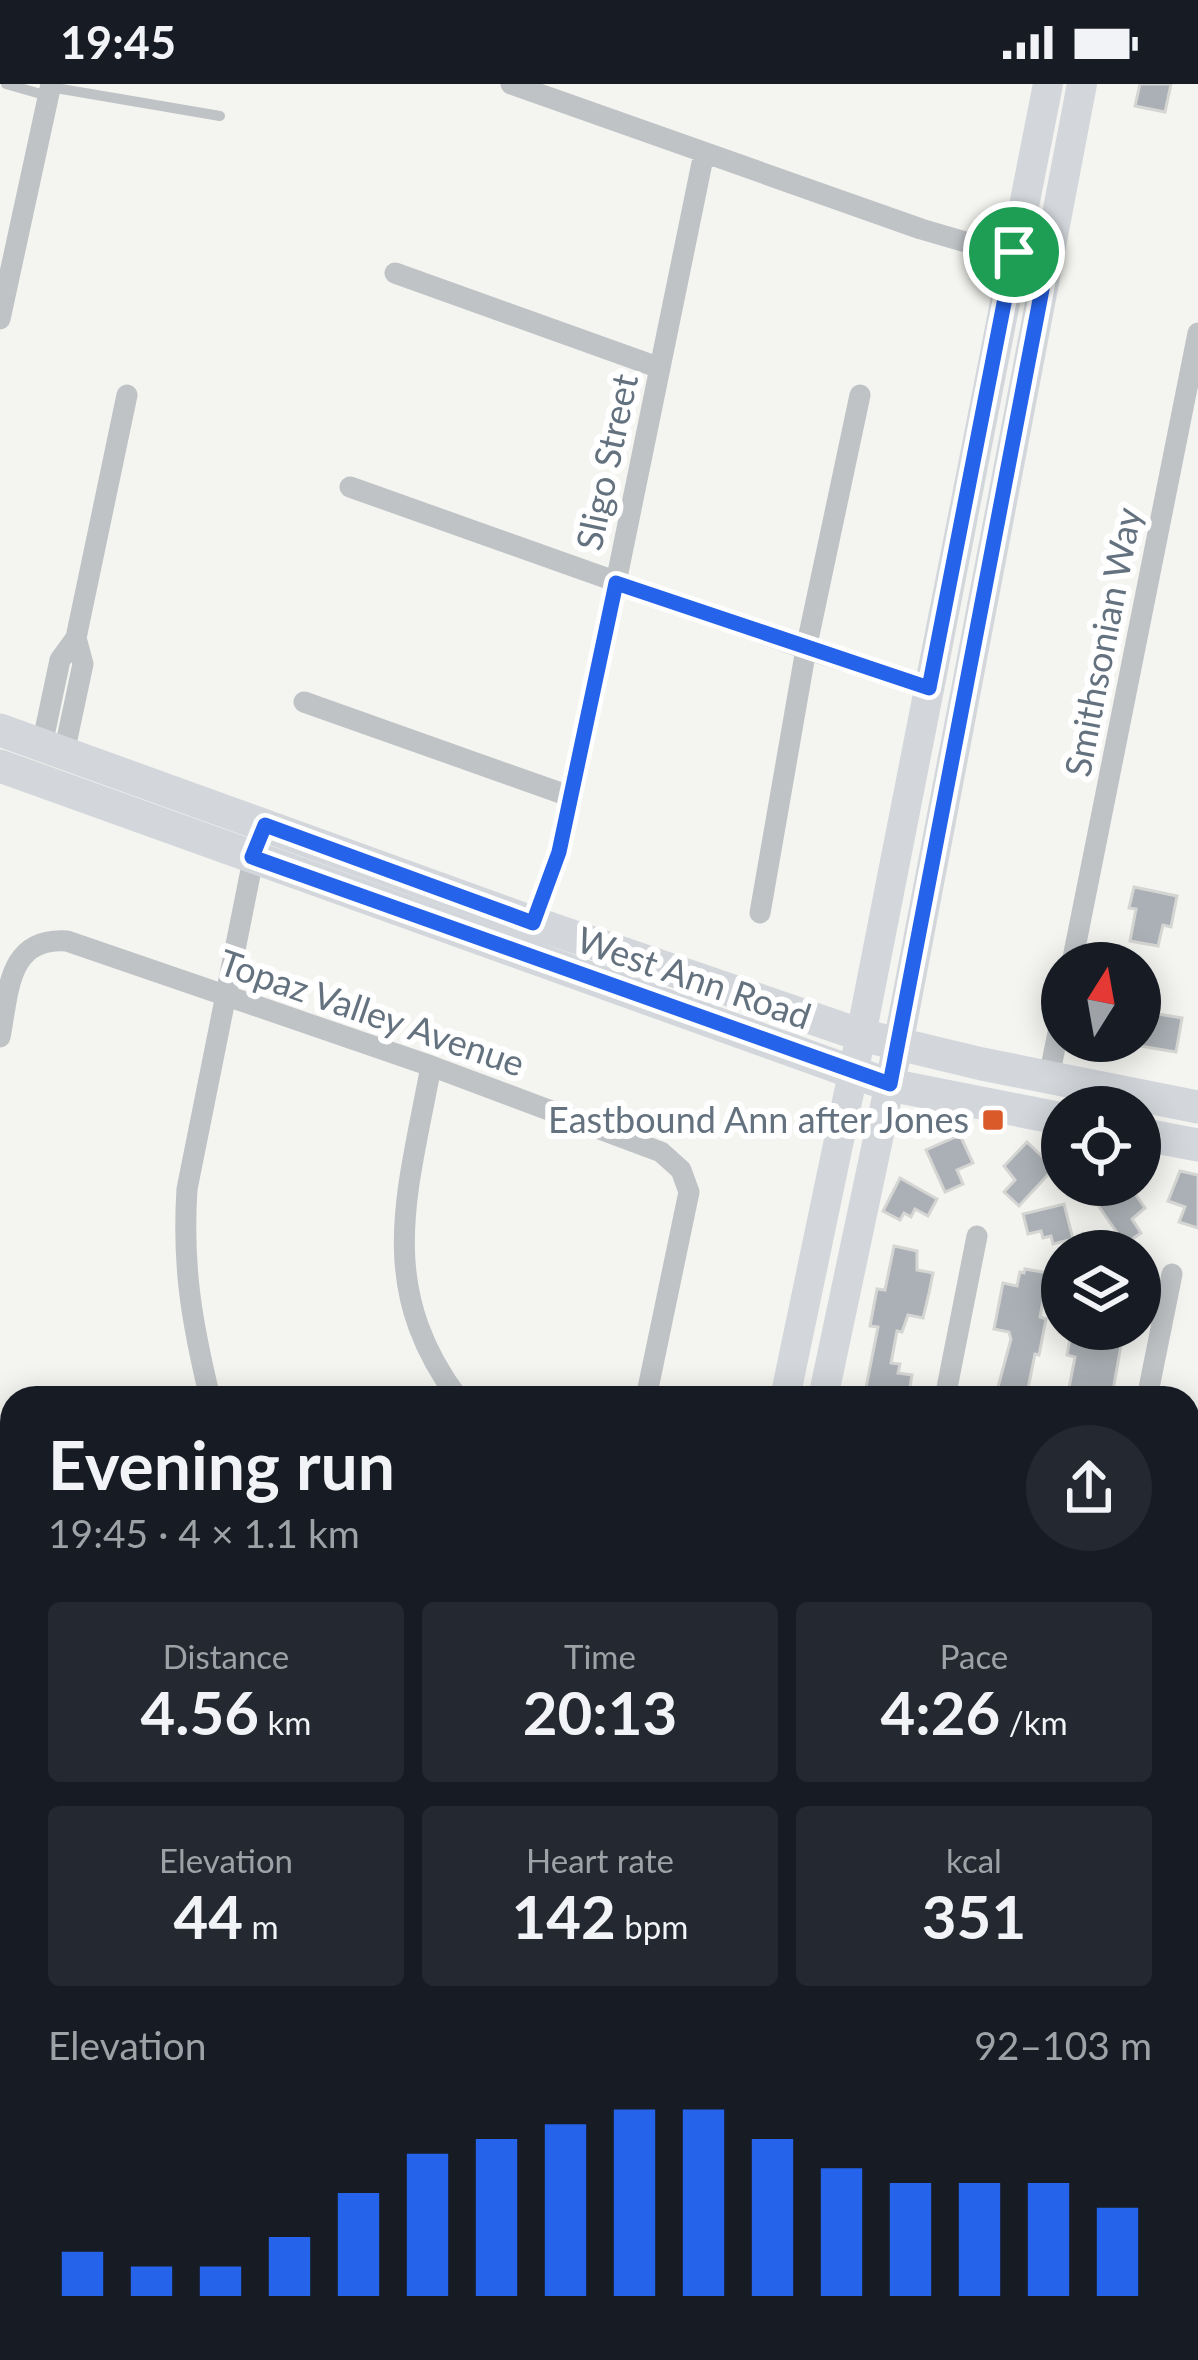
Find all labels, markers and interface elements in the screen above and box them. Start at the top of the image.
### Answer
text: 19:45 [60,15,176,69]
pin [963,201,1065,303]
icon: arrive [981,219,1047,285]
street label: Sligo Street [566,369,646,554]
street label: Smithsonian Way [1054,503,1150,780]
street label: West Ann Road [572,916,817,1038]
street label: Topaz Valley Avenue [214,939,531,1085]
north arrow [1041,942,1161,1062]
map controls [1041,942,1161,1350]
button: locate [1041,1086,1161,1206]
place label: Eastbound Ann after Jones [548,1097,969,1141]
marker: Eastbound Ann after Jones [980,1107,1006,1133]
button: layers [1041,1230,1161,1350]
text: Evening run [48,1425,395,1504]
button: share [1026,1425,1152,1551]
text: 19:45 · 4 × 1.1 km [48,1510,360,1556]
text: Distance [163,1636,289,1676]
text: Time [564,1636,636,1676]
text: Pace [940,1636,1008,1676]
text: 4.56 [140,1676,259,1748]
text: 20:13 [523,1676,677,1748]
text: 4:26 [880,1676,1000,1748]
text: km [259,1702,312,1742]
text: /km [1000,1702,1068,1742]
text: Elevation [159,1840,293,1880]
text: Heart rate [526,1840,674,1880]
text: kcal [946,1840,1002,1880]
text: 44 [173,1880,243,1952]
text: 142 [512,1880,616,1952]
text: 351 [922,1880,1026,1952]
text: m [243,1906,279,1946]
text: bpm [616,1906,688,1946]
text: Elevation [48,2022,206,2068]
text: 92–103 m [974,2022,1152,2068]

